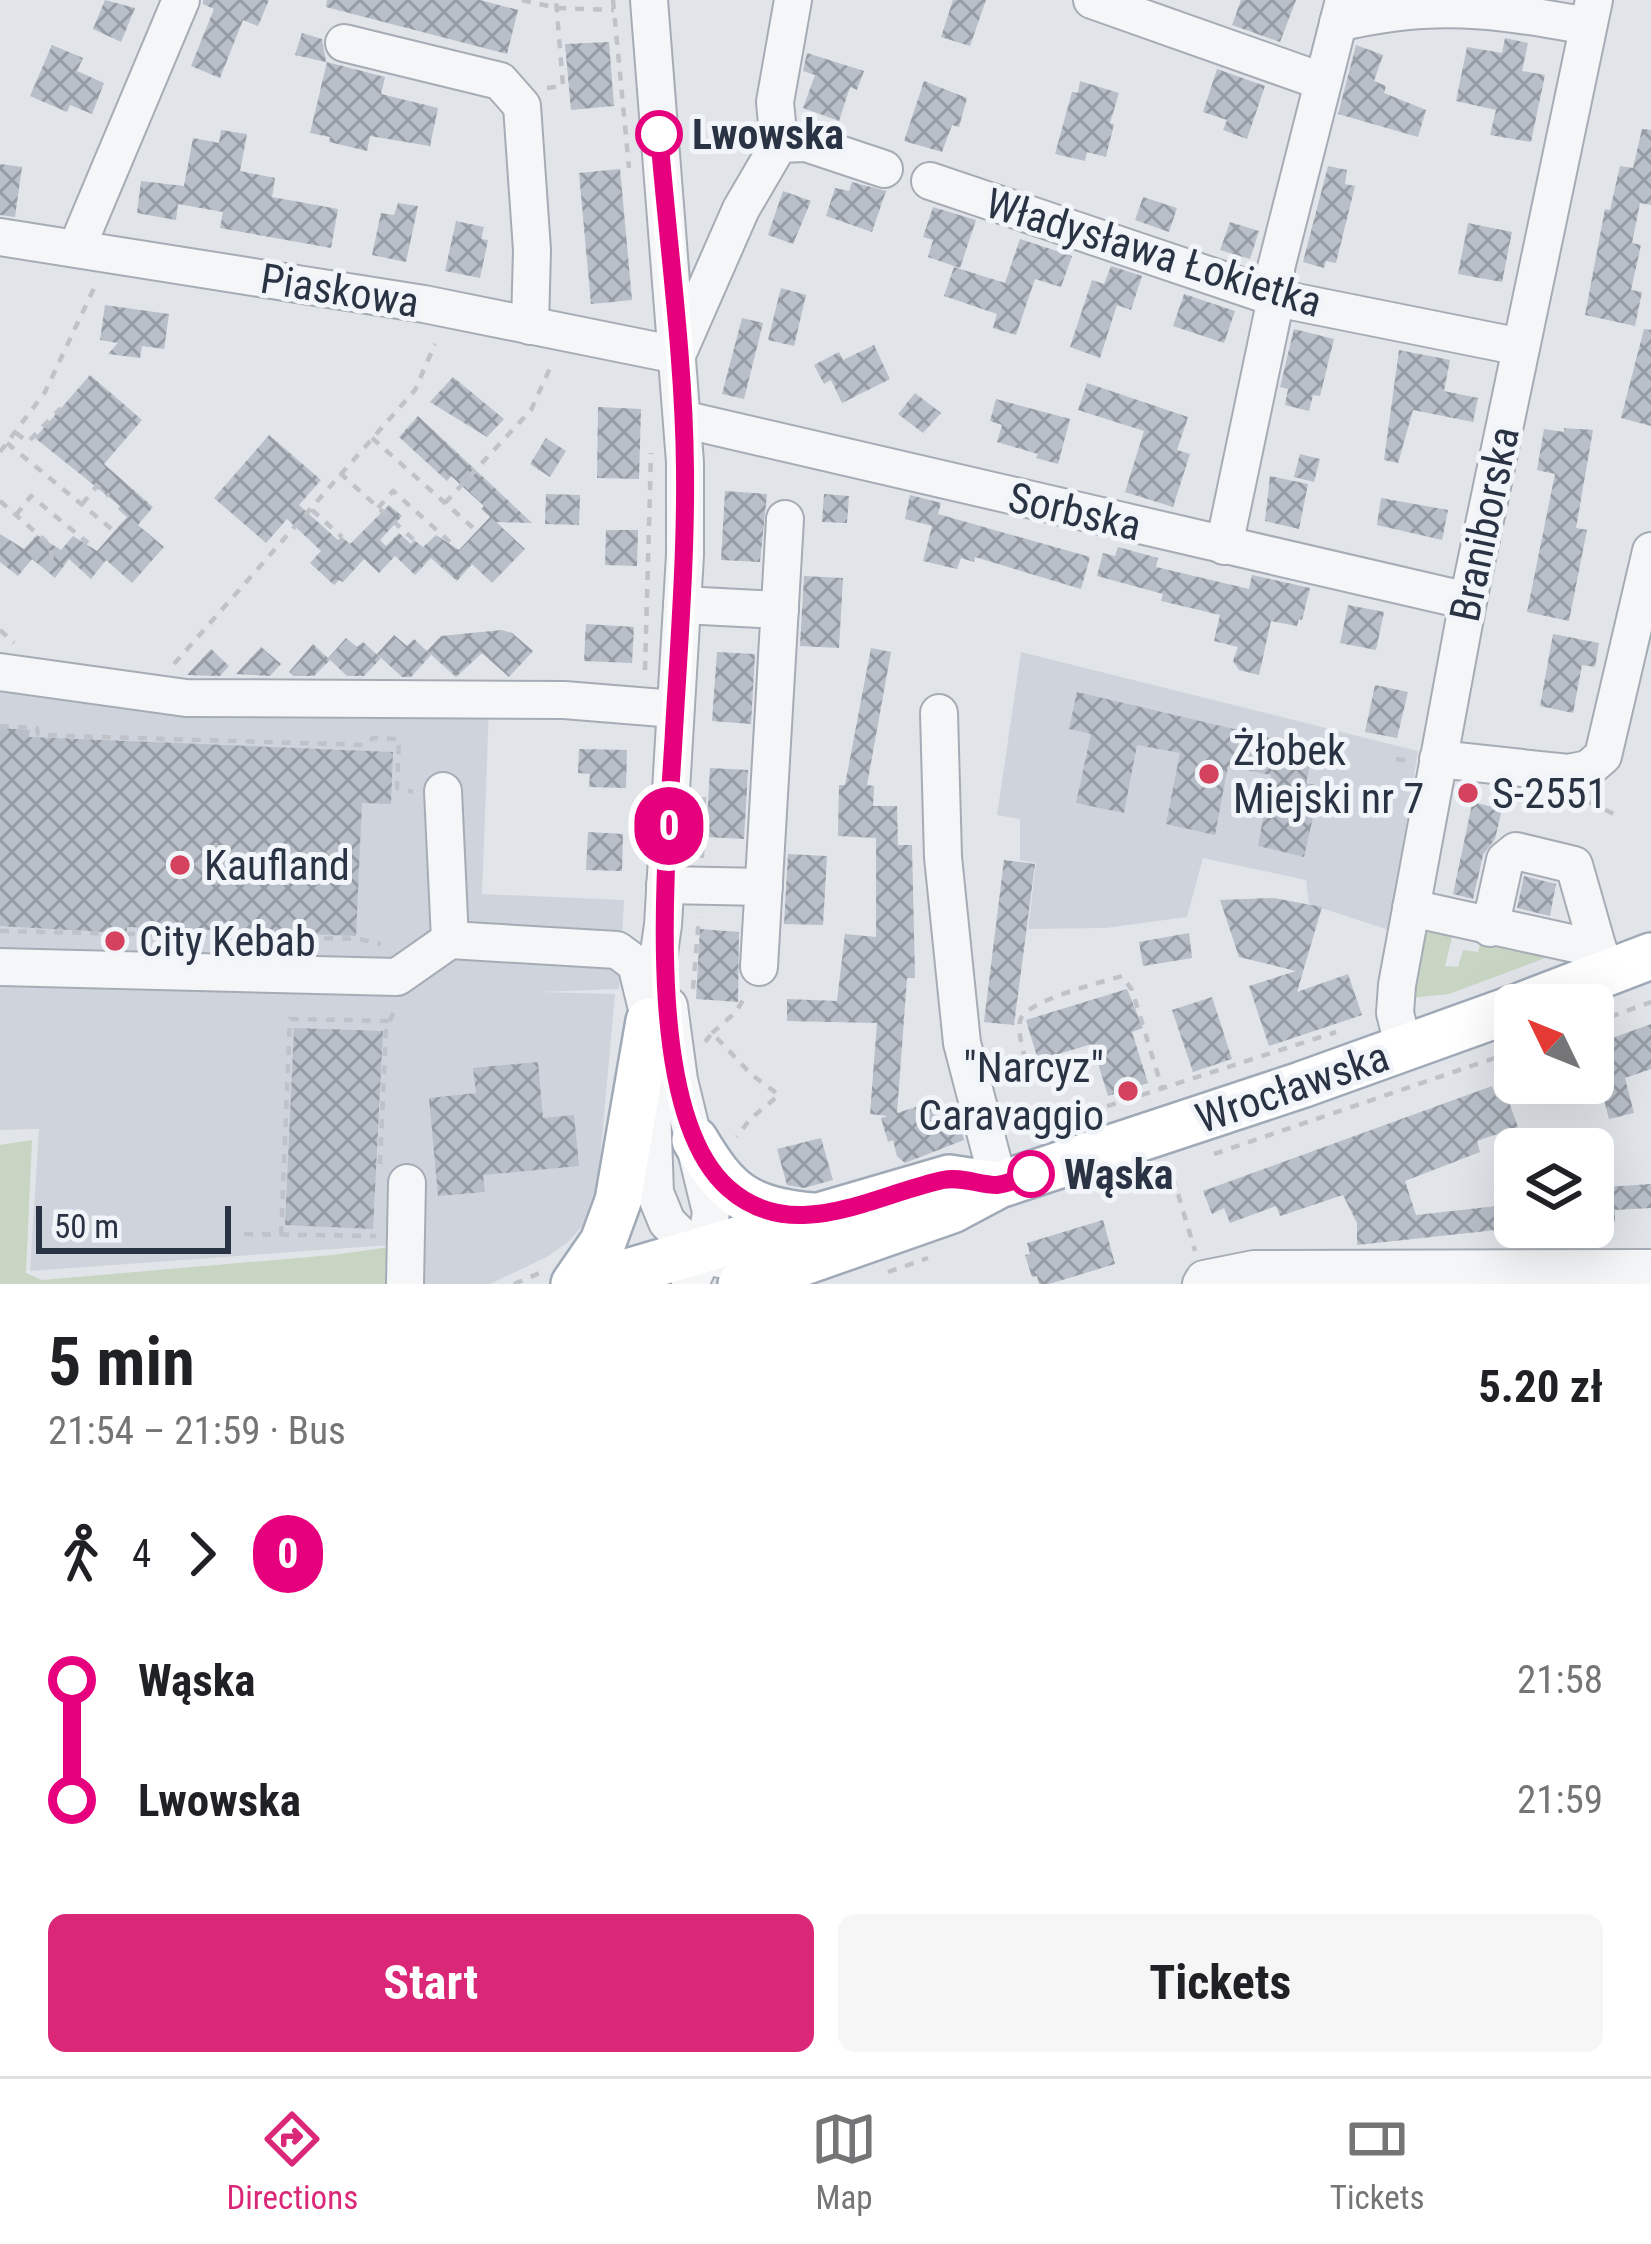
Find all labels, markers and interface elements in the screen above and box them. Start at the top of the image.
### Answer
place label: Lwowska [692,110,844,159]
marker: Lwowska [637,112,681,156]
street label: Władysława Łokietka [980,178,1328,327]
street label: Piaskowa [257,254,423,327]
street label: Braniborska [1440,422,1529,626]
street label: Sorbska [1004,472,1146,550]
place label: Żłobek Miejski nr 7 [1233,726,1424,823]
marker: Żłobek Miejski nr 7 [1196,761,1222,787]
place label: S-2551 [1492,769,1607,818]
marker: S-2551 [1455,780,1481,806]
line badge: 0 [630,787,708,865]
text: 0 [658,801,680,850]
place label: Kaufland [204,841,350,890]
marker: Kaufland [167,852,193,878]
place label: City Kebab [139,917,316,966]
marker: City Kebab [102,928,128,954]
north arrow [1494,984,1614,1104]
map controls [1494,984,1614,1248]
street label: Wrocławska [1189,1032,1395,1143]
place label: "Narcyz" Caravaggio [918,1043,1104,1140]
marker: "Narcyz" Caravaggio [1115,1078,1141,1104]
button: layers [1494,1128,1614,1248]
place label: Wąska [1064,1150,1174,1199]
marker: Wąska [1009,1152,1053,1196]
scale bar [36,1200,231,1253]
text: 50 m [54,1207,119,1246]
text: 5 min [48,1324,195,1401]
text: 5.20 zł [1478,1360,1603,1413]
text: 21:54 – 21:59 · Bus [48,1408,346,1454]
icon: walk [48,1521,114,1587]
icon: forward [169,1521,235,1587]
text: 0 [277,1529,299,1578]
text: 4 [132,1531,151,1577]
text: Wąska [138,1654,255,1707]
text: 21:58 [1517,1657,1603,1703]
text: Lwowska [138,1774,301,1827]
text: 21:59 [1517,1777,1603,1823]
button: Start [48,1914,814,2052]
button: Tickets [838,1914,1603,2052]
tab: Directions [226,2106,358,2217]
tab: Map [811,2106,877,2217]
tab: Tickets [1330,2106,1425,2217]

